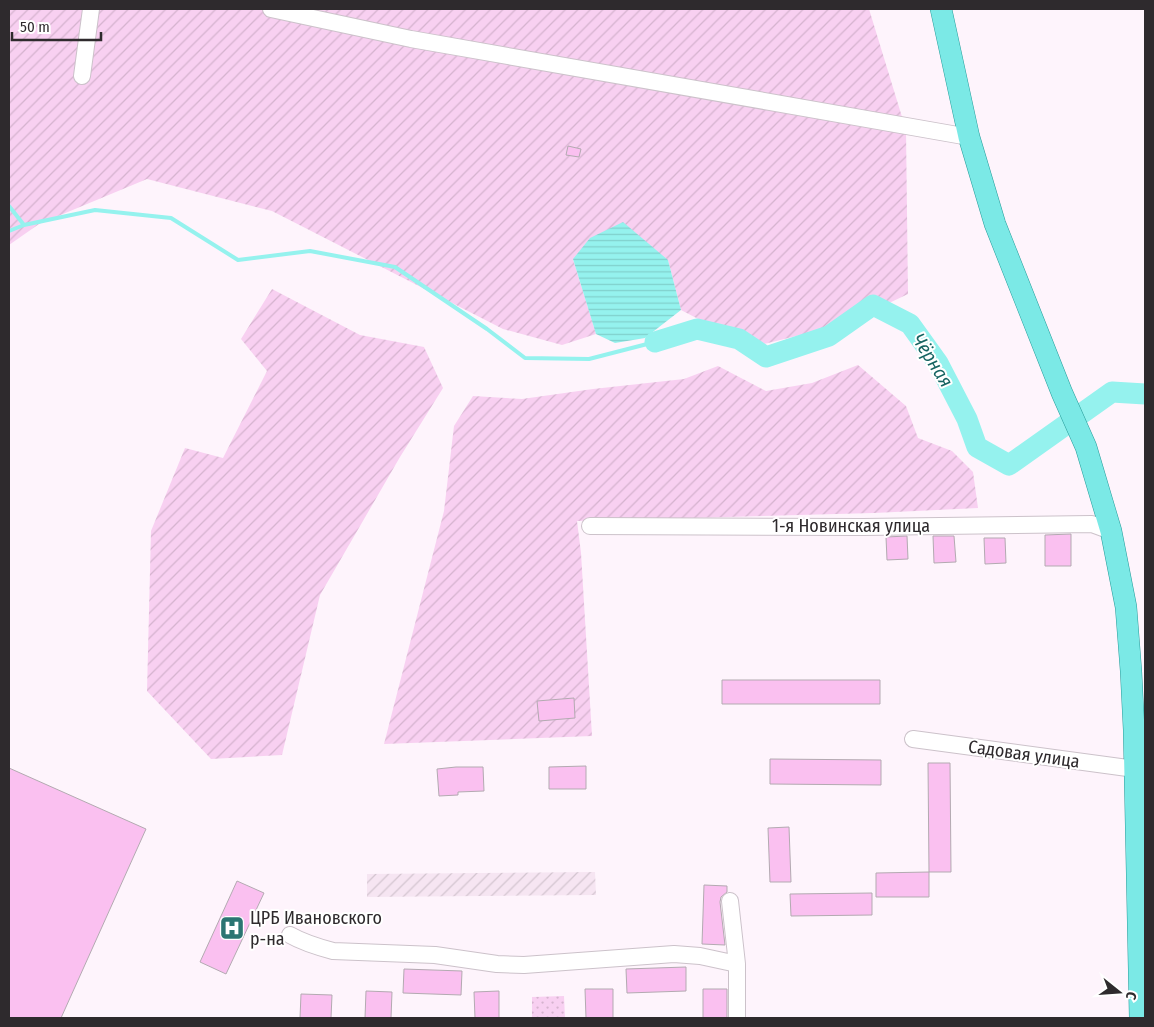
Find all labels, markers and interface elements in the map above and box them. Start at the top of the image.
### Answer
scale bar [12,10,101,42]
text: 50 m [20,18,50,36]
water label: Чёрная [907,329,958,391]
street label: 1-я Новинская улица [772,515,930,537]
street label: Садовая улица [967,735,1081,773]
place label: ЦРБ Ивановского р-на [250,907,382,950]
hospital icon: ЦРБ Ивановского р-на [219,915,245,941]
north arrow [1094,967,1144,1017]
text: С [1122,990,1140,1002]

